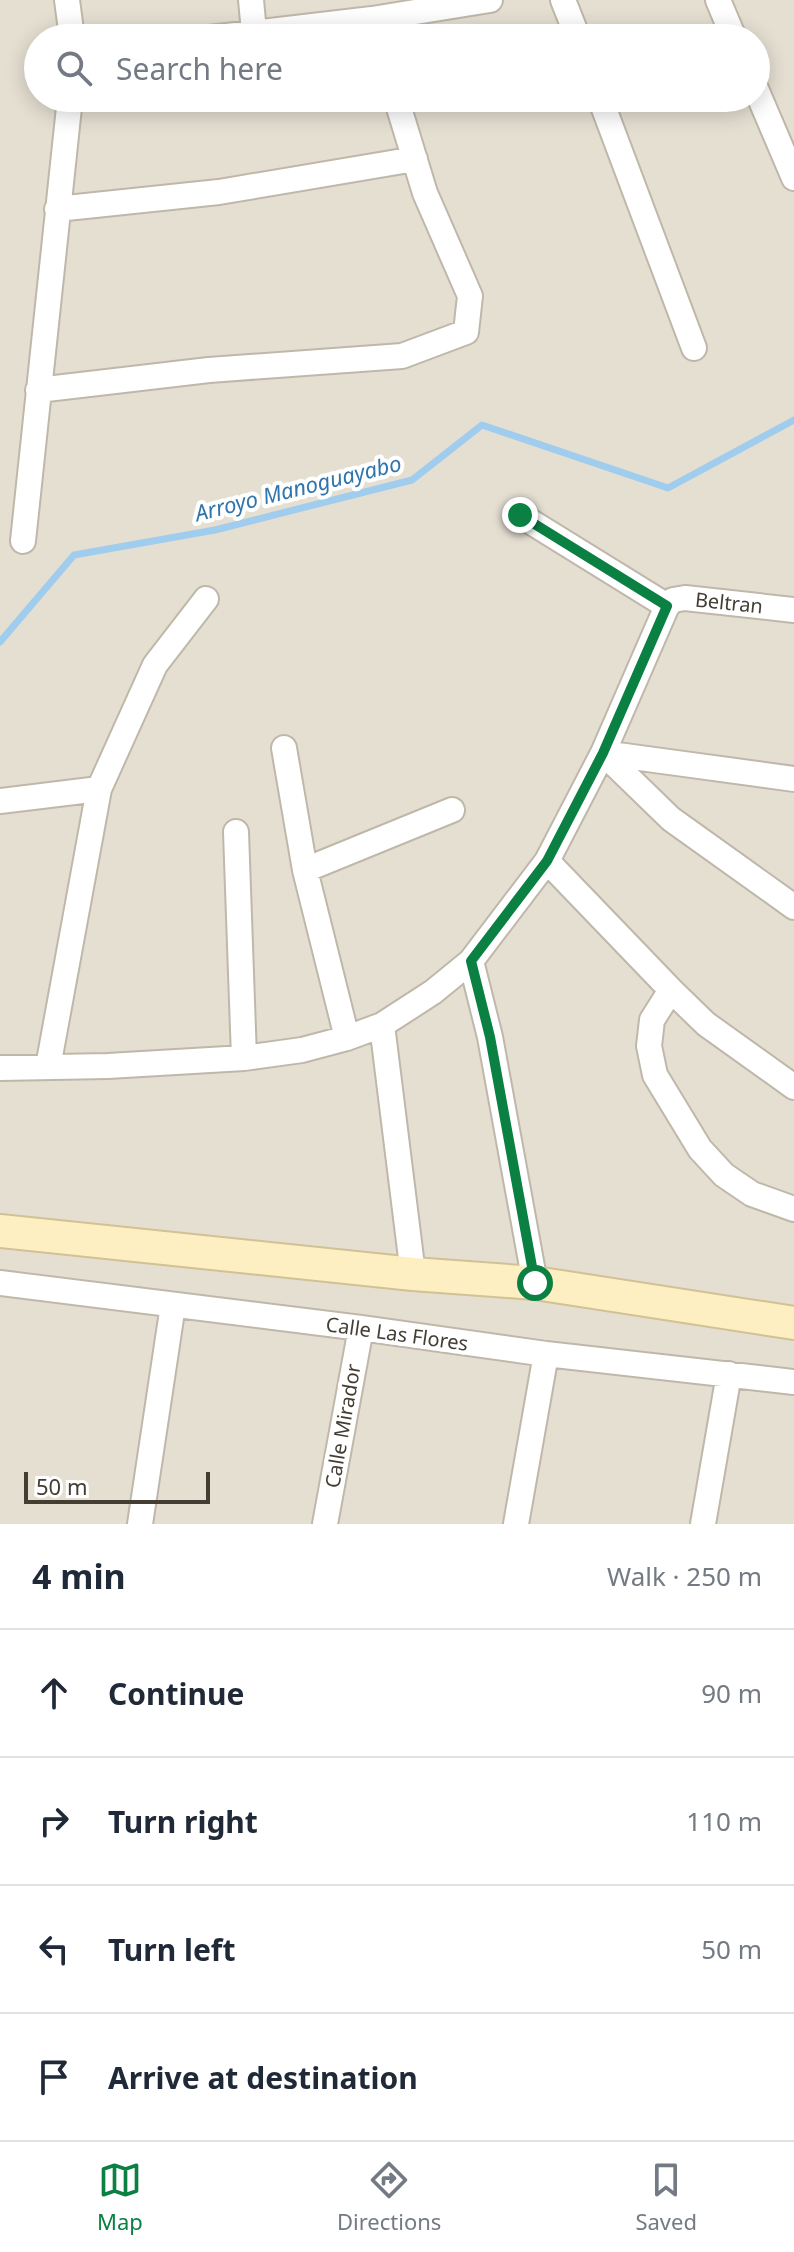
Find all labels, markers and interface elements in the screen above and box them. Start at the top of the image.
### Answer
search box [24,24,770,112]
icon: search [52,46,96,90]
text: Search here [116,48,283,89]
water label: Arroyo Manoguayabo [189,447,404,528]
route end [502,497,538,533]
street label: Beltran [694,586,764,619]
route start [517,1265,553,1301]
street label: Calle Las Flores [324,1310,470,1357]
street label: Calle Mirador [318,1362,367,1490]
scale bar [24,1468,210,1504]
text: 50 m [36,1471,87,1501]
text: 4 min [32,1553,126,1599]
text: Walk · 250 m [607,1558,762,1594]
icon: ahead [32,1671,76,1715]
text: Continue [108,1673,244,1714]
text: 90 m [701,1675,762,1711]
icon: right [32,1799,76,1843]
text: Turn right [108,1801,258,1842]
text: 110 m [686,1803,762,1839]
icon: left [32,1927,76,1971]
text: Turn left [108,1929,236,1970]
text: 50 m [701,1931,762,1967]
icon: arrive [32,2055,76,2099]
text: Arrive at destination [108,2057,418,2098]
tab: Map [97,2158,143,2236]
tab: Directions [337,2158,441,2236]
tab: Saved [635,2158,697,2236]

